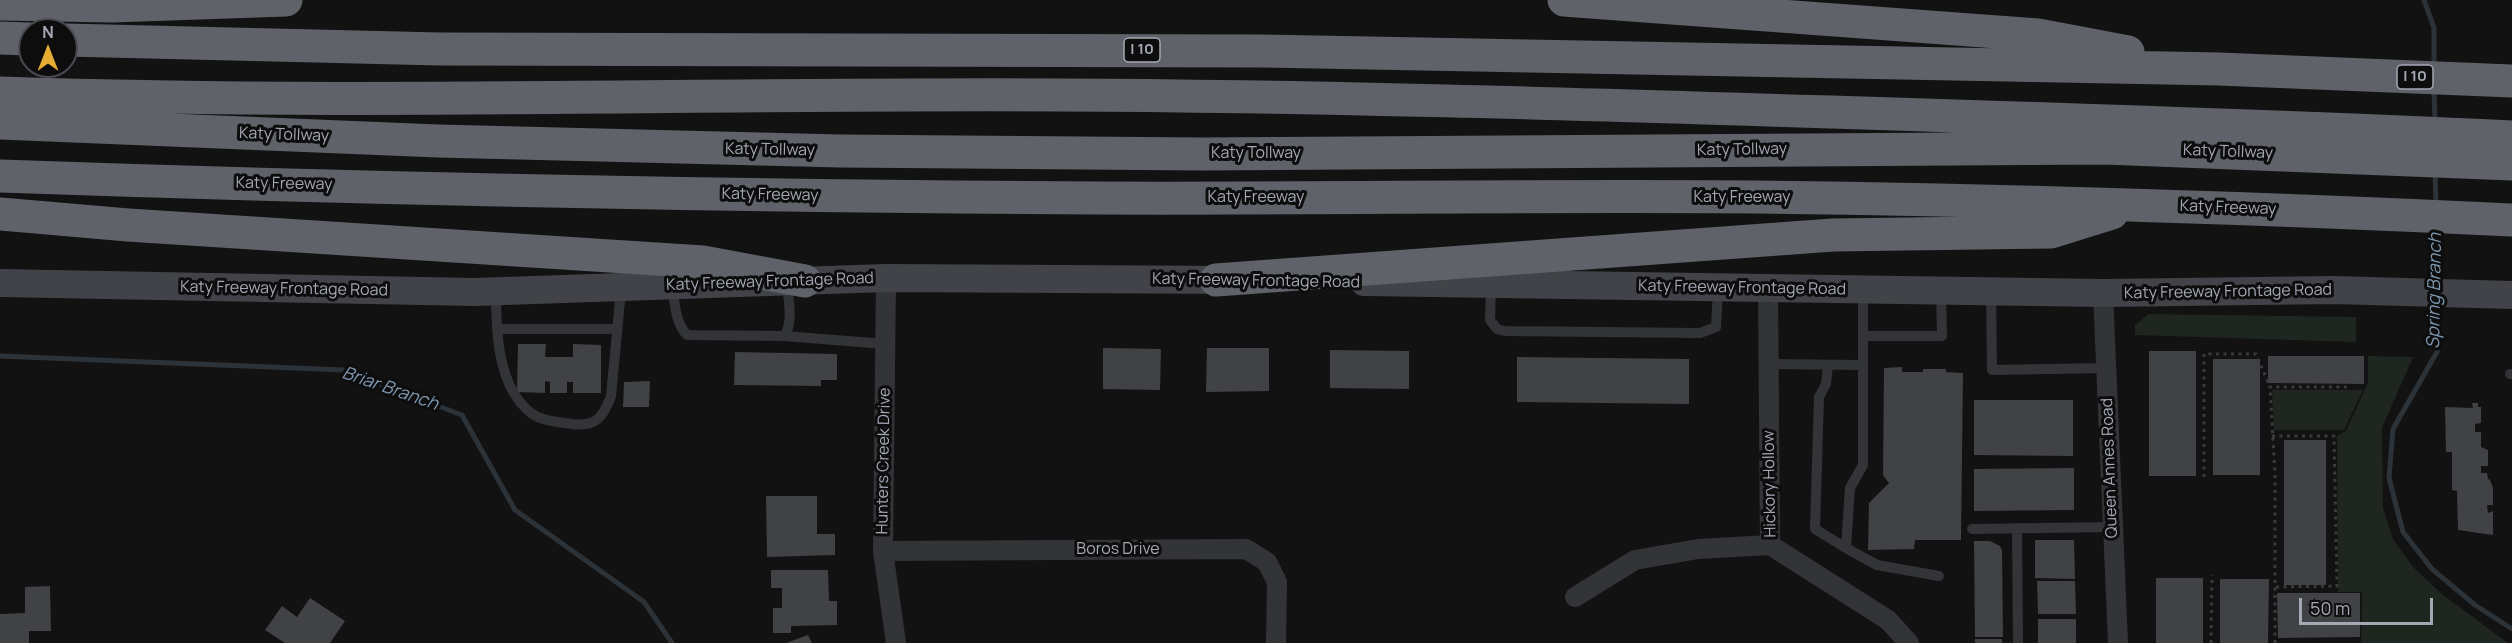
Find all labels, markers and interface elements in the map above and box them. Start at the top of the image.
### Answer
north arrow [18,18,78,78]
text: N [42,21,54,43]
road number: I 10 [1124,38,1160,62]
road number: I 10 [2397,65,2433,89]
street label: Katy Tollway [239,124,329,146]
street label: Katy Tollway [725,140,815,160]
street label: Katy Tollway [1697,140,1787,160]
street label: Katy Tollway [2183,141,2273,163]
street label: Katy Tollway [1211,144,1301,164]
street label: Katy Freeway [235,174,333,194]
street label: Katy Freeway [721,185,819,205]
street label: Katy Freeway [1208,188,1304,208]
street label: Katy Freeway [1694,188,1790,208]
street label: Katy Freeway [2179,197,2277,219]
water label: Spring Branch [2423,233,2447,349]
street label: Katy Freeway Frontage Road [666,269,874,295]
street label: Katy Freeway Frontage Road [1152,270,1360,292]
street label: Katy Freeway Frontage Road [1638,277,1846,299]
street label: Katy Freeway Frontage Road [180,278,388,300]
street label: Katy Freeway Frontage Road [2124,281,2332,303]
water label: Briar Branch [339,362,441,416]
street label: Hunters Creek Drive [873,387,895,535]
street label: Queen Annes Road [2098,398,2122,538]
street label: Hickory Hollow [1759,430,1781,538]
street label: Boros Drive [1076,540,1160,560]
scale bar [2302,586,2436,624]
text: 50 m [2310,596,2350,620]

